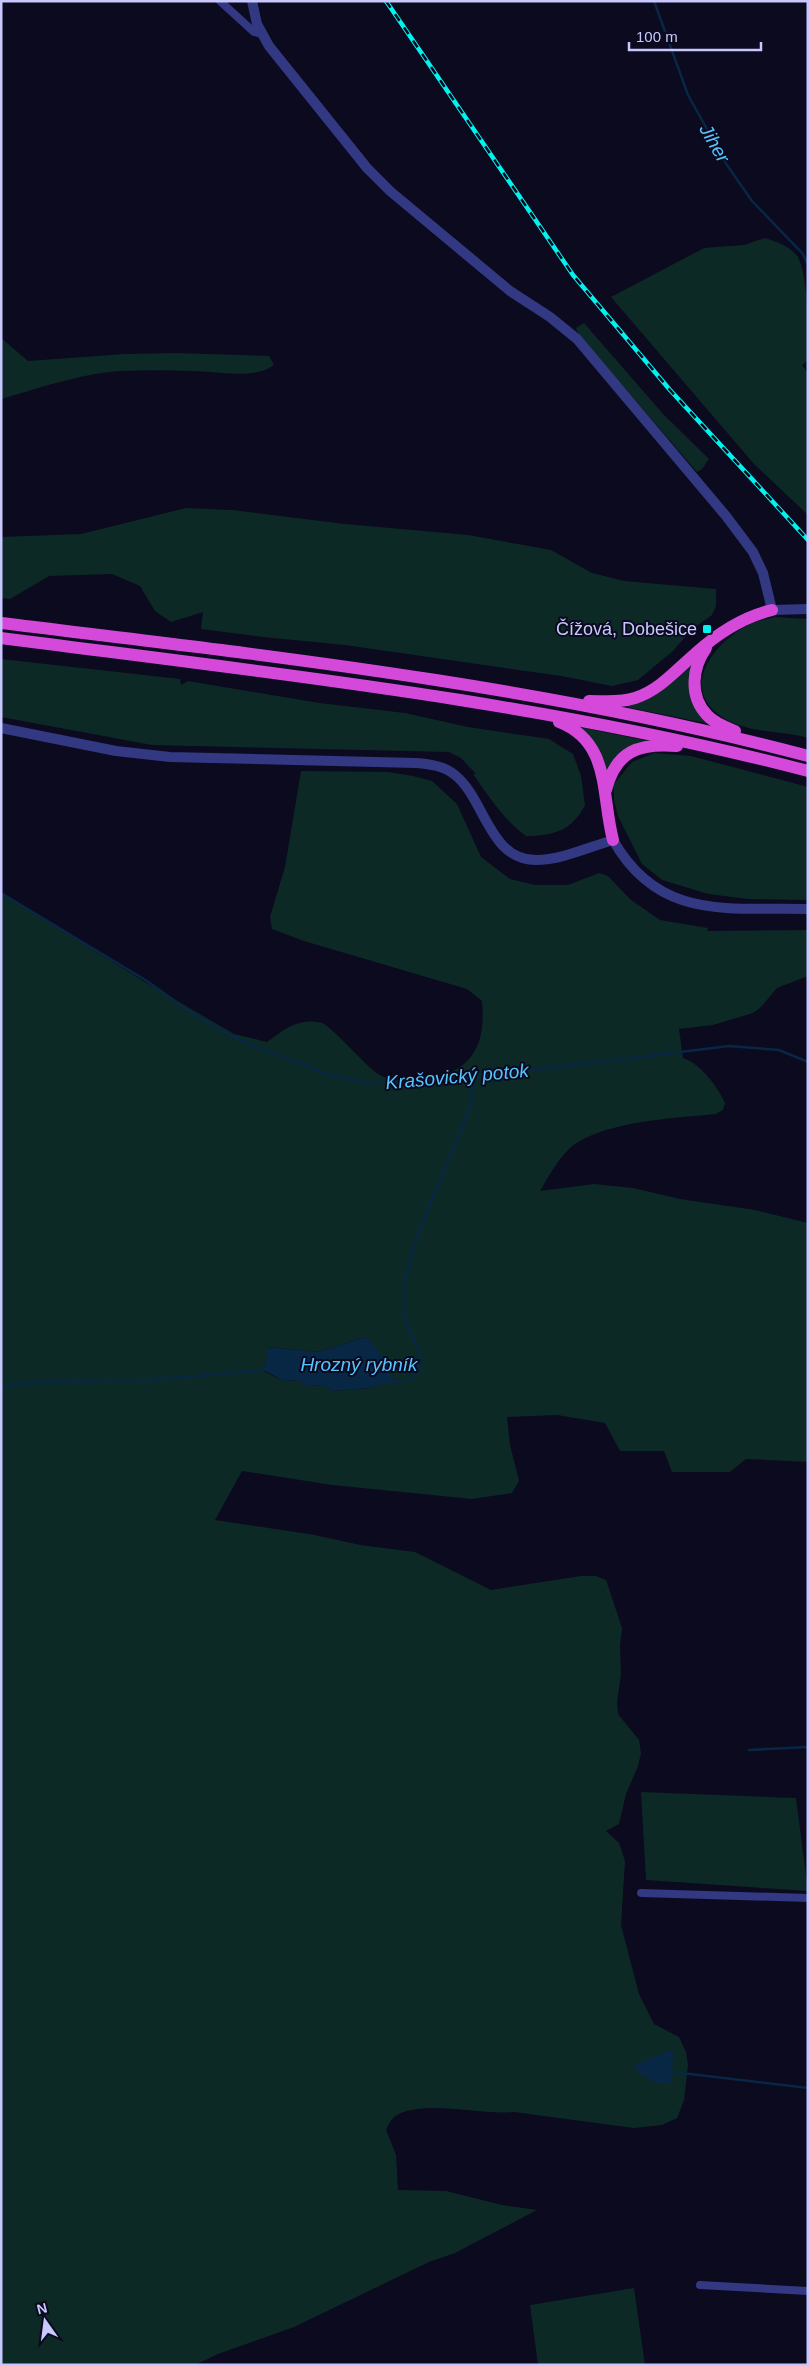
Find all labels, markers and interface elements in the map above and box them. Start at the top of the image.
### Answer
scale bar [629,20,762,52]
text: 100 m [636,28,678,45]
water label: Jiher [695,119,734,167]
place label: Čížová, Dobešice [556,618,697,639]
marker: Čížová, Dobešice [701,623,713,635]
water label: Krašovický potok [385,1060,531,1093]
water label: Hrozný rybník [300,1354,419,1375]
north arrow [20,2296,70,2346]
text: N [35,2299,49,2317]

